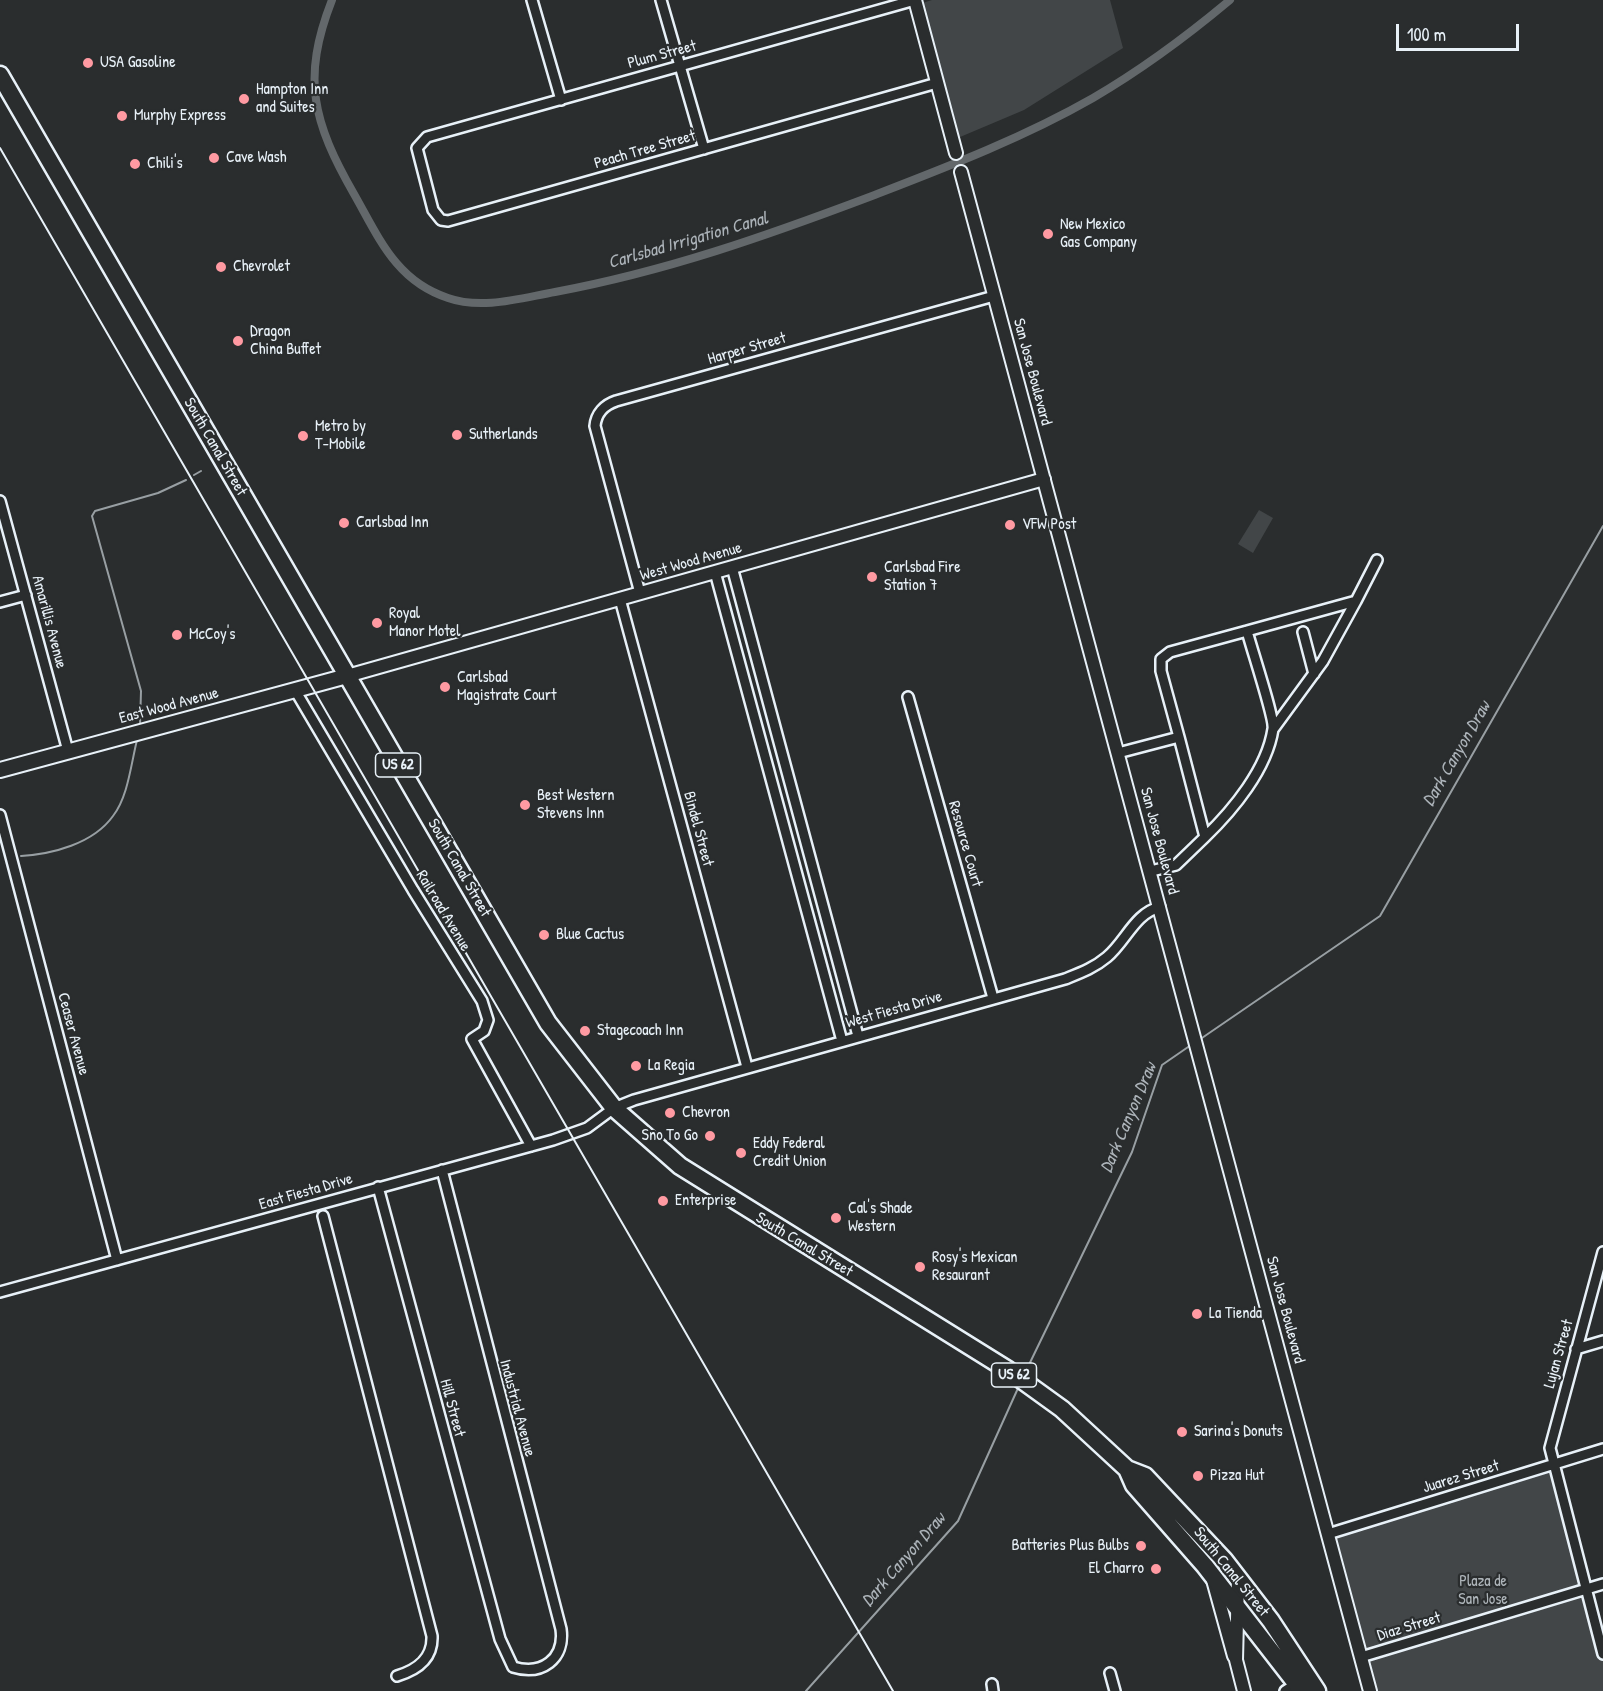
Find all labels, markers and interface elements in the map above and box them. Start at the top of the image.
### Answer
scale bar [1399,12,1522,50]
text: 100 m [1407,22,1446,47]
street label: Plum Street [626,37,698,73]
place label: USA Gasoline [100,53,176,73]
marker: USA Gasoline [81,56,95,70]
place label: Hampton Inn and Suites [256,80,329,118]
marker: Hampton Inn and Suites [237,92,251,106]
place label: Murphy Express [134,106,226,126]
marker: Murphy Express [115,109,129,123]
street label: Peach Tree Street [592,126,698,174]
place label: Cave Wash [226,148,286,168]
marker: Cave Wash [207,151,221,165]
place label: Chili's [147,154,183,174]
marker: Chili's [128,157,142,171]
water label: Carlsbad Irrigation Canal [606,208,770,274]
place label: New Mexico Gas Company [1060,215,1137,253]
marker: New Mexico Gas Company [1041,227,1055,241]
place label: Chevrolet [233,257,290,277]
marker: Chevrolet [214,260,228,274]
street label: San Jose Boulevard [1009,317,1055,427]
place label: Dragon China Buffet [250,322,321,360]
street label: Harper Street [706,329,788,369]
marker: Dragon China Buffet [231,334,245,348]
street label: South Canal Street [179,395,251,499]
place label: Metro by T-Mobile [315,417,366,455]
place label: Sutherlands [469,425,538,445]
marker: Sutherlands [450,428,464,442]
marker: Metro by T-Mobile [296,429,310,443]
place label: Carlsbad Inn [356,513,429,533]
place label: VFW Post [1022,515,1076,535]
marker: Carlsbad Inn [337,516,351,530]
marker: VFW Post [1003,518,1017,532]
street label: West Wood Avenue [638,538,744,586]
place label: Carlsbad Fire Station 7 [884,558,961,596]
marker: Carlsbad Fire Station 7 [865,570,879,584]
street label: Amarillis Avenue [27,573,71,671]
place label: Royal Manor Motel [389,604,460,642]
marker: Royal Manor Motel [370,616,384,630]
place label: McCoy's [189,625,235,645]
marker: McCoy's [170,628,184,642]
place label: Carlsbad Magistrate Court [457,668,556,706]
marker: Carlsbad Magistrate Court [438,680,452,694]
street label: East Wood Avenue [117,684,221,728]
water label: Dark Canyon Draw [1418,698,1496,810]
road number: US 62 [376,753,420,777]
place label: Best Western Stevens Inn [537,786,614,824]
street label: San Jose Boulevard [1136,786,1182,896]
street label: Bindel Street [679,789,717,869]
marker: Best Western Stevens Inn [518,798,532,812]
street label: Resource Court [944,799,986,889]
street label: South Canal Street [423,816,495,920]
street label: Railroad Avenue [411,867,475,955]
place label: Blue Cactus [556,925,624,945]
marker: Blue Cactus [537,928,551,942]
street label: West Fiesta Drive [844,987,944,1033]
street label: Ceaser Avenue [53,991,93,1077]
place label: Stagecoach Inn [597,1021,683,1041]
marker: Stagecoach Inn [578,1024,592,1038]
place label: La Regia [648,1056,695,1076]
marker: La Regia [629,1059,643,1073]
water label: Dark Canyon Draw [1096,1060,1162,1176]
place label: Chevron [682,1103,730,1123]
marker: Chevron [663,1106,677,1120]
place label: Sno To Go [642,1126,698,1146]
marker: Sno To Go [703,1129,717,1143]
place label: Eddy Federal Credit Union [753,1134,827,1172]
marker: Eddy Federal Credit Union [734,1146,748,1160]
street label: East Fiesta Drive [257,1169,355,1215]
place label: Enterprise [675,1191,736,1211]
marker: Enterprise [656,1194,670,1208]
place label: Cal's Shade Western [848,1199,913,1237]
street label: South Canal Street [752,1208,856,1282]
marker: Cal's Shade Western [829,1211,843,1225]
place label: Rosy's Mexican Resaurant [932,1248,1017,1286]
street label: San Jose Boulevard [1262,1255,1308,1365]
marker: Rosy's Mexican Resaurant [913,1260,927,1274]
place label: La Tienda [1209,1304,1262,1324]
marker: La Tienda [1190,1307,1204,1321]
street label: Lujan Street [1540,1317,1578,1391]
street label: Industrial Avenue [495,1357,539,1459]
road number: US 62 [992,1363,1036,1387]
street label: Hill Street [435,1377,469,1439]
place label: Sarina's Donuts [1194,1422,1283,1442]
marker: Sarina's Donuts [1175,1425,1189,1439]
street label: Juarez Street [1420,1456,1502,1498]
place label: Pizza Hut [1210,1466,1264,1486]
marker: Pizza Hut [1191,1469,1205,1483]
water label: Dark Canyon Draw [857,1509,951,1611]
street label: South Canal Street [1189,1523,1273,1621]
place label: Batteries Plus Bulbs [1012,1536,1129,1556]
marker: Batteries Plus Bulbs [1134,1539,1148,1553]
place label: El Charro [1088,1559,1144,1579]
marker: El Charro [1149,1562,1163,1576]
park label: Plaza de San Jose [1458,1572,1508,1610]
street label: Diaz Street [1375,1608,1443,1646]

